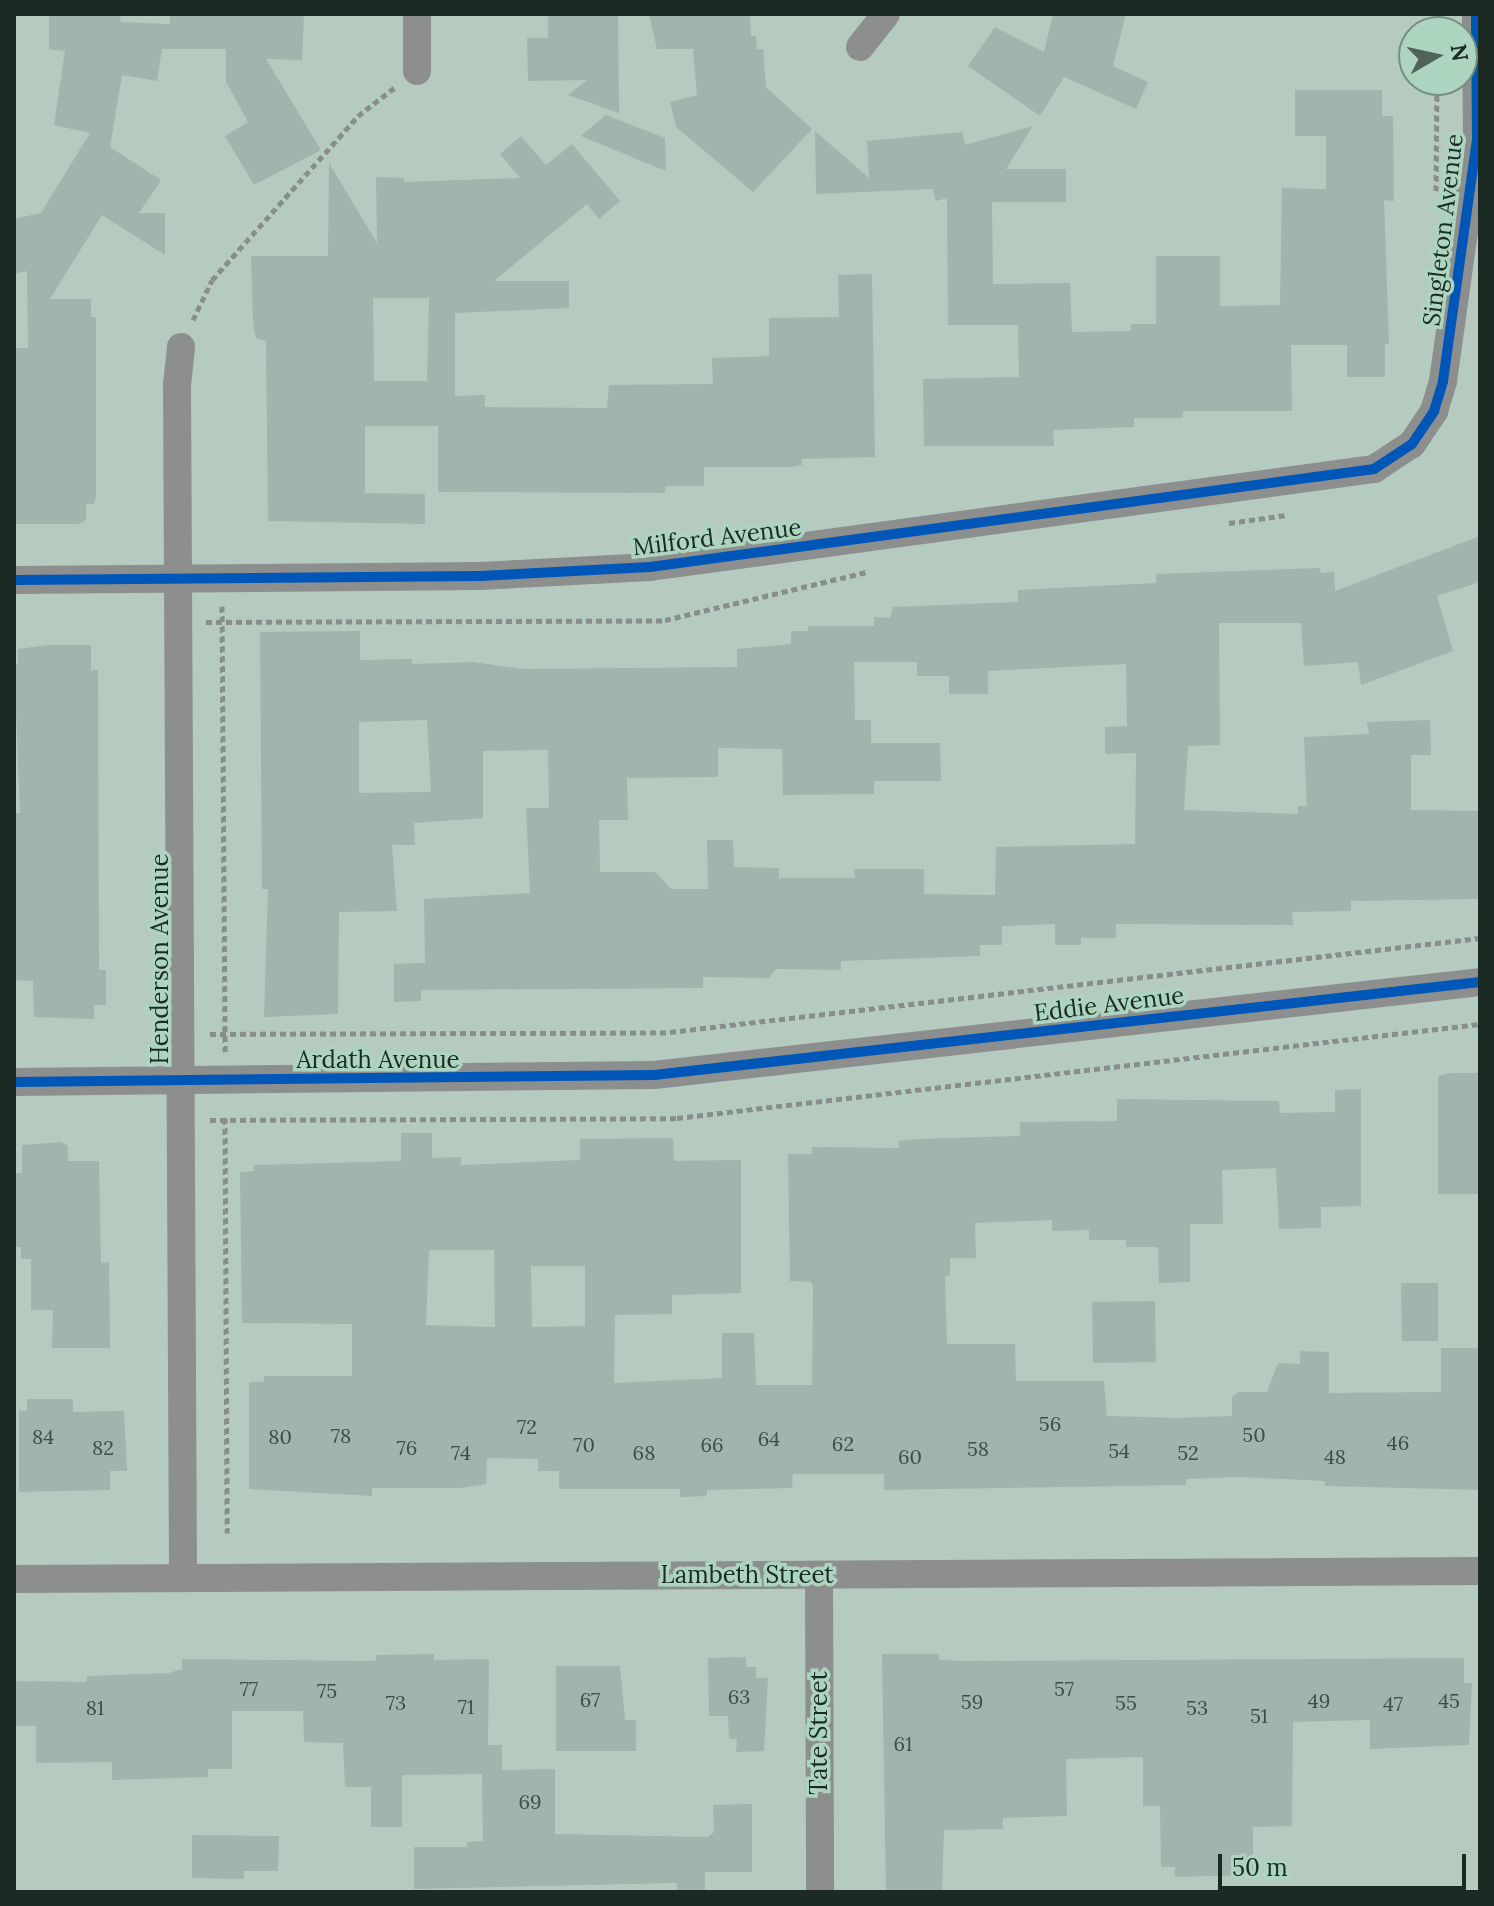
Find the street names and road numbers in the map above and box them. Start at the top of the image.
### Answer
street label: Singleton Avenue [1417,132,1469,328]
street label: Milford Avenue [631,512,803,562]
street label: Henderson Avenue [146,853,174,1065]
street label: Eddie Avenue [1032,980,1186,1028]
street label: Ardath Avenue [296,1046,460,1074]
street label: Lambeth Street [660,1561,834,1589]
street label: Tate Street [805,1671,833,1795]

